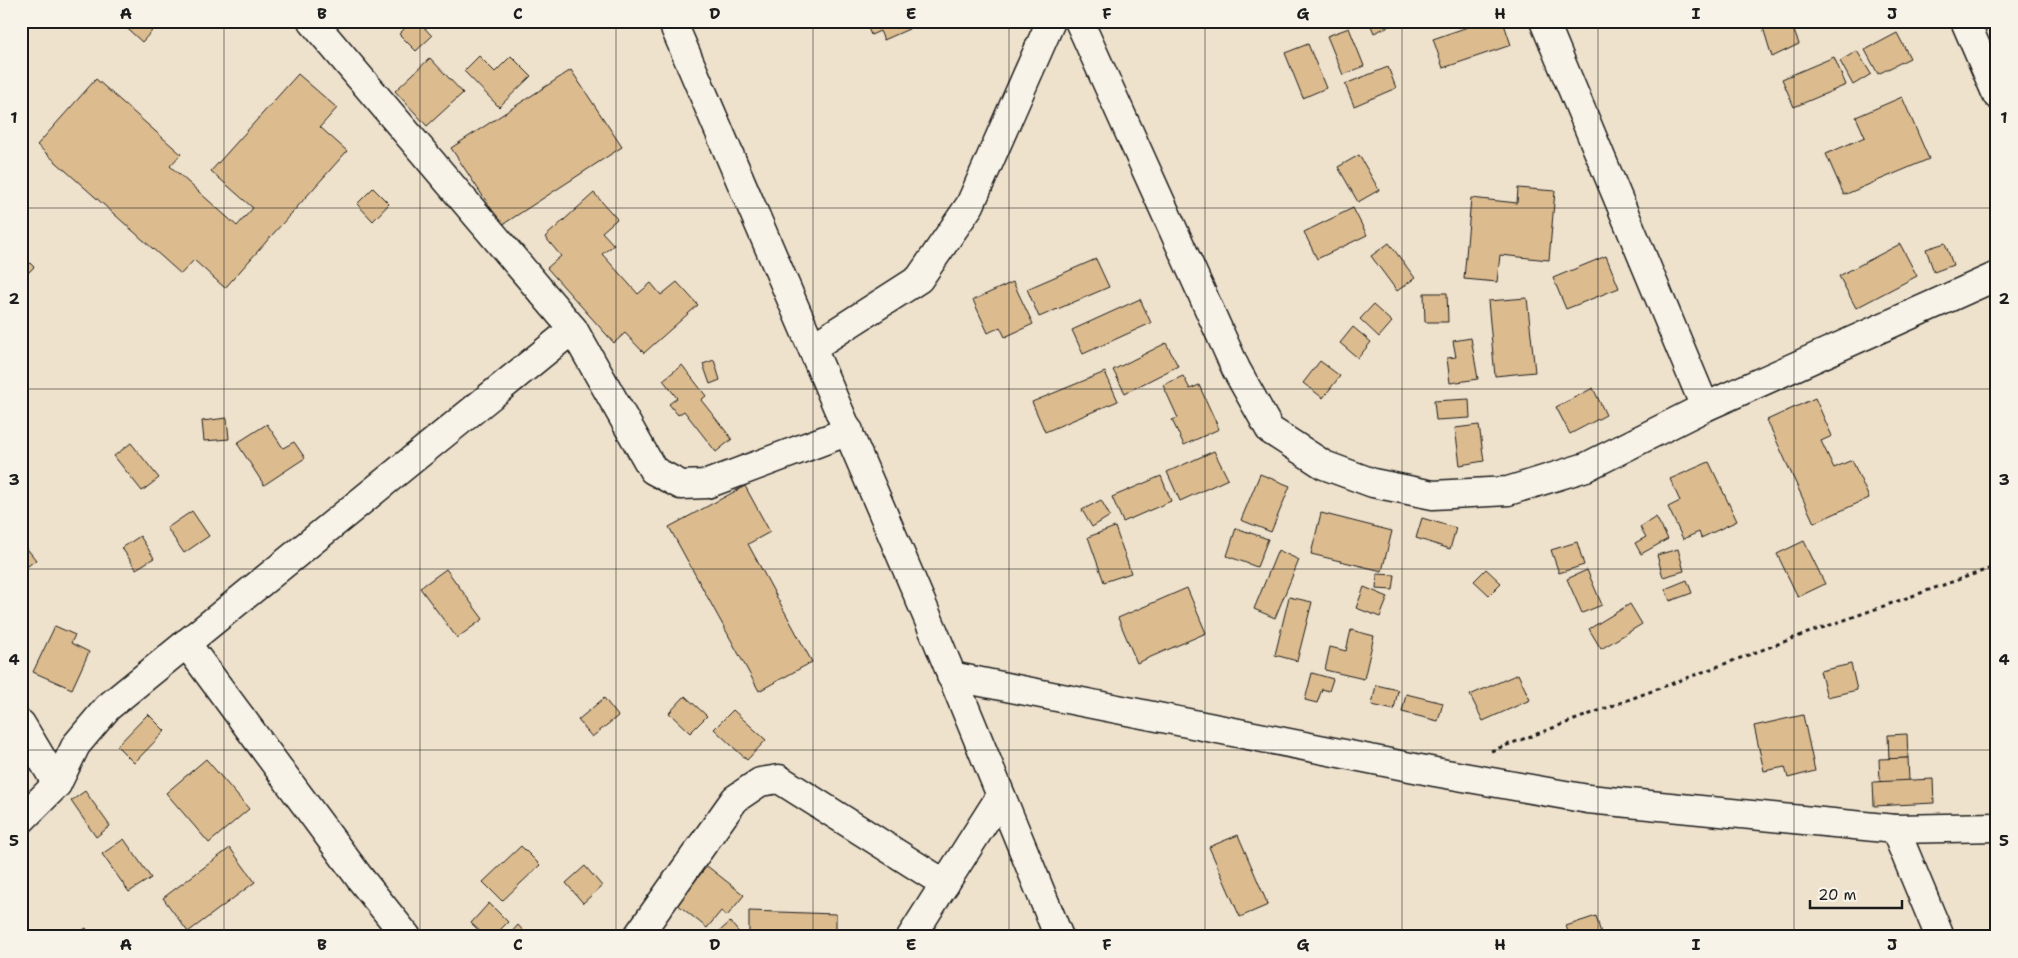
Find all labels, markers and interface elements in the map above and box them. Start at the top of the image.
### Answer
text: A [120,3,132,24]
text: B [317,3,327,24]
text: C [513,3,523,24]
text: D [709,3,721,24]
text: E [906,3,916,24]
text: F [1102,3,1112,24]
text: G [1297,3,1310,24]
text: H [1494,3,1506,24]
text: I [1692,3,1701,24]
text: J [1887,3,1897,24]
text: 1 [10,107,18,128]
text: 1 [2000,107,2008,128]
text: 2 [8,288,20,309]
text: 2 [1998,288,2010,309]
text: 3 [8,469,20,490]
text: 3 [1998,469,2010,490]
text: 4 [8,649,20,670]
text: 4 [1998,649,2010,670]
text: 5 [9,830,19,851]
text: 5 [1999,830,2009,851]
scale bar [1810,878,1903,910]
text: 20 m [1818,885,1857,905]
text: A [120,934,132,955]
text: B [317,934,327,955]
text: C [513,934,523,955]
text: D [709,934,721,955]
text: E [906,934,916,955]
text: F [1102,934,1112,955]
text: G [1297,934,1310,955]
text: H [1494,934,1506,955]
text: I [1692,934,1701,955]
text: J [1887,934,1897,955]

